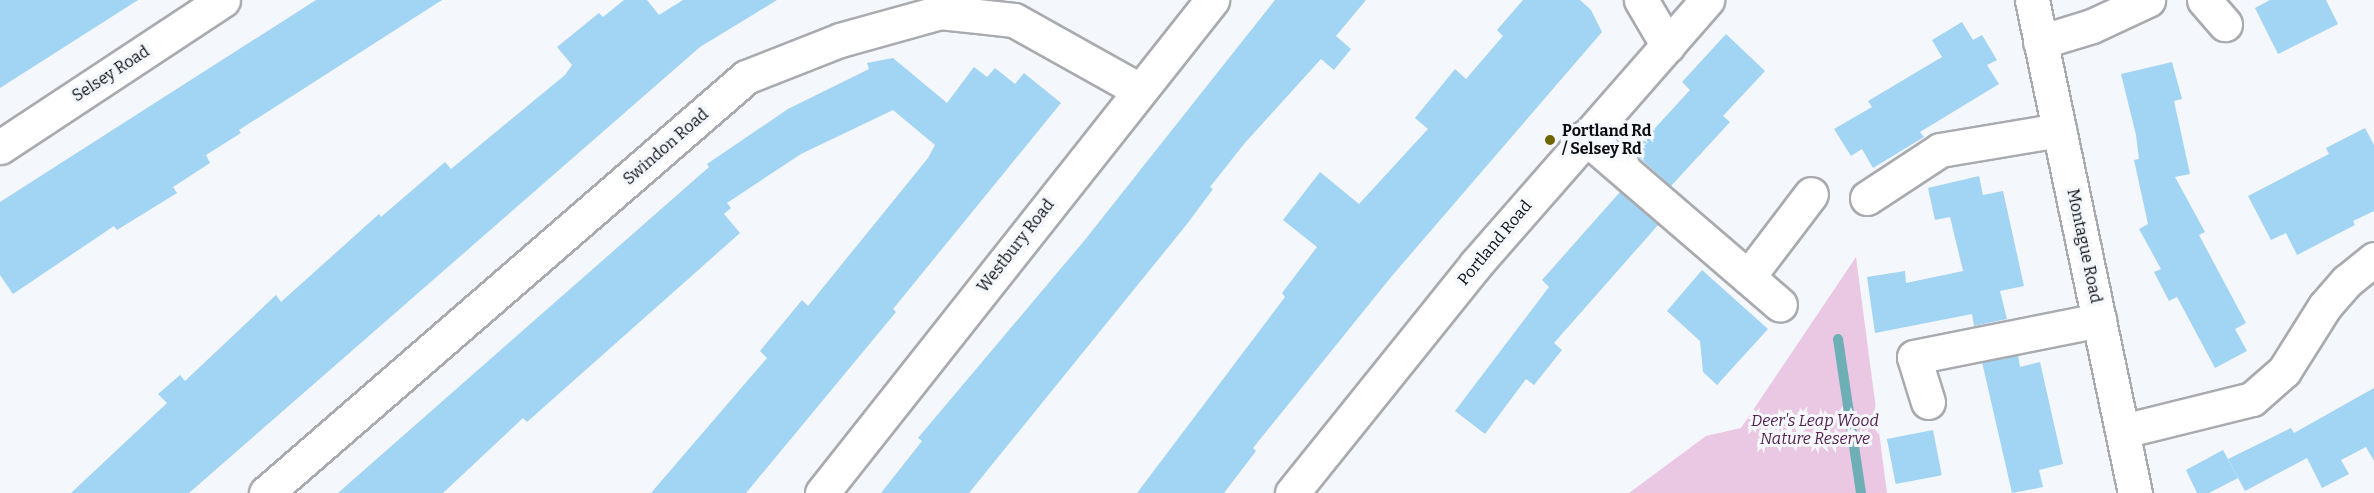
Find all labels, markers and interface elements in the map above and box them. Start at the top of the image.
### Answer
street label: Selsey Road [69,42,153,106]
street label: Swindon Road [620,105,712,189]
place label: Portland Rd / Selsey Rd [1562,121,1651,159]
marker: Portland Rd / Selsey Rd [1543,133,1557,147]
street label: Montague Road [2063,187,2105,305]
street label: Westbury Road [974,196,1058,296]
street label: Portland Road [1454,197,1536,289]
park label: Deer's Leap Wood Nature Reserve [1751,411,1879,449]

